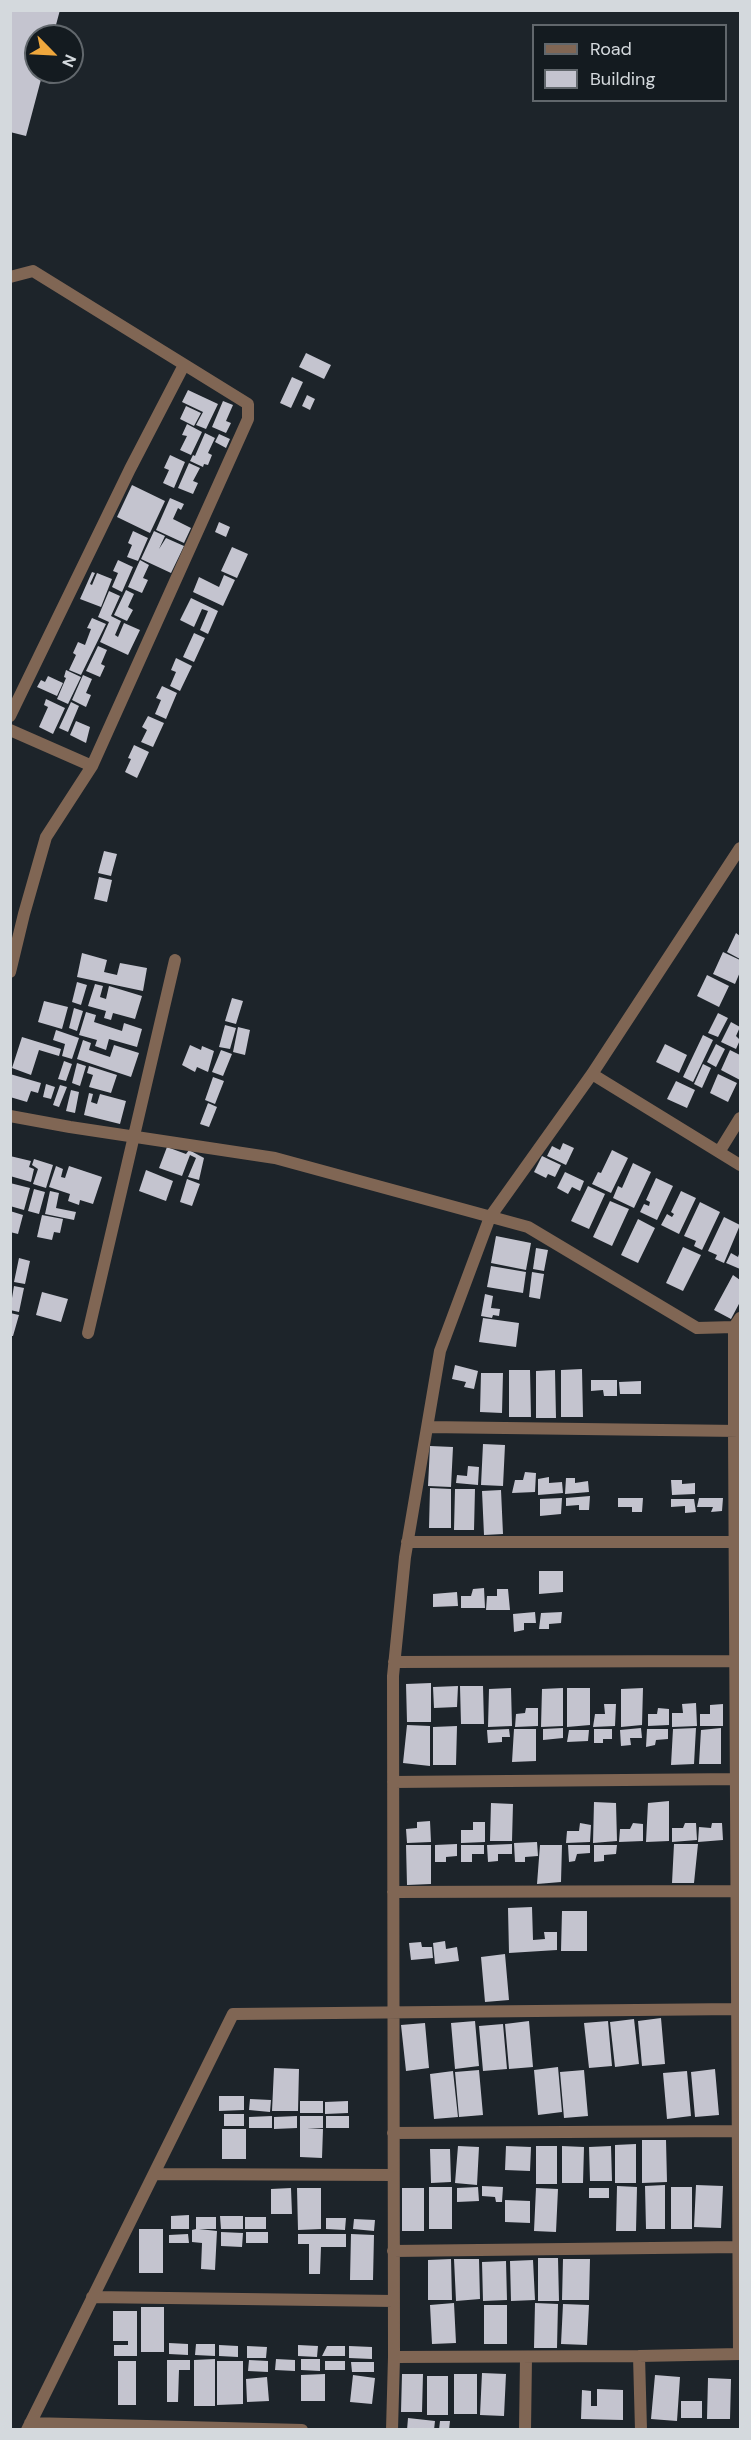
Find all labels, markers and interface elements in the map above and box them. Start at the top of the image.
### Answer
north arrow [24,24,84,84]
legend [532,24,727,102]
text: Road [590,37,632,61]
text: N [57,51,81,70]
text: Building [590,67,655,91]

